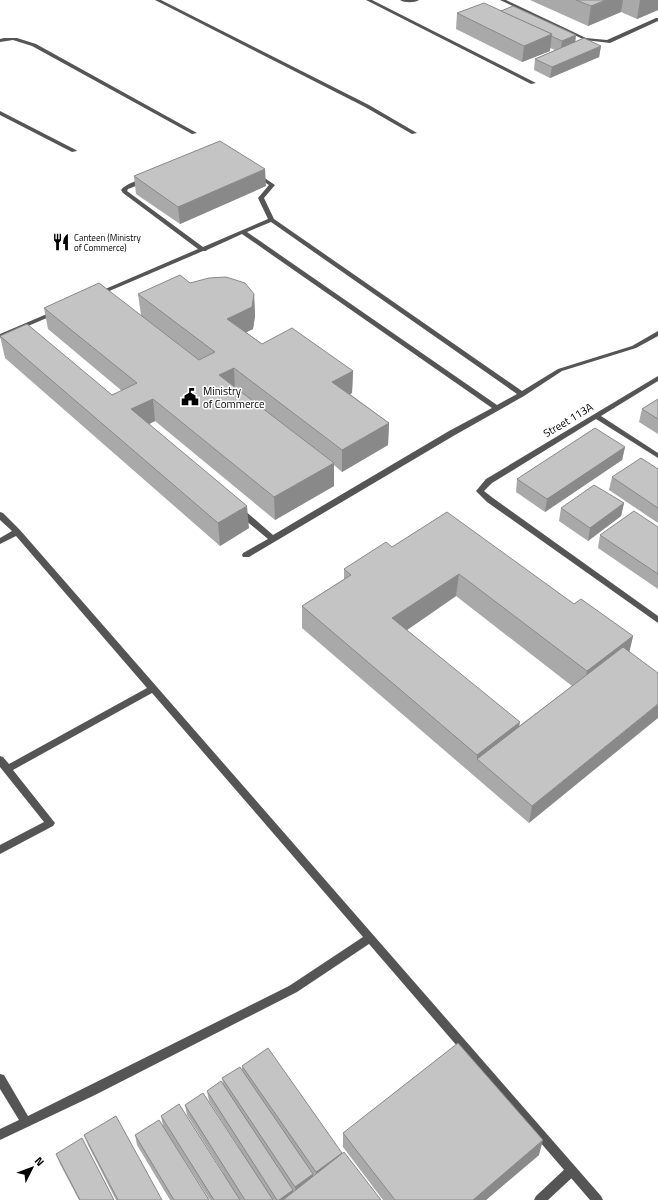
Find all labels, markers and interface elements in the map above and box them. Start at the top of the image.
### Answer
place label: Canteen (Ministry of Commerce) [74,231,141,254]
restaurant icon: Canteen (Ministry of Commerce) [51,232,71,252]
place label: Ministry of Commerce [203,383,265,412]
public building icon: Ministry of Commerce [180,387,200,407]
street label: Street 113A [540,399,596,441]
north arrow [12,1148,52,1188]
text: N [31,1153,48,1169]

